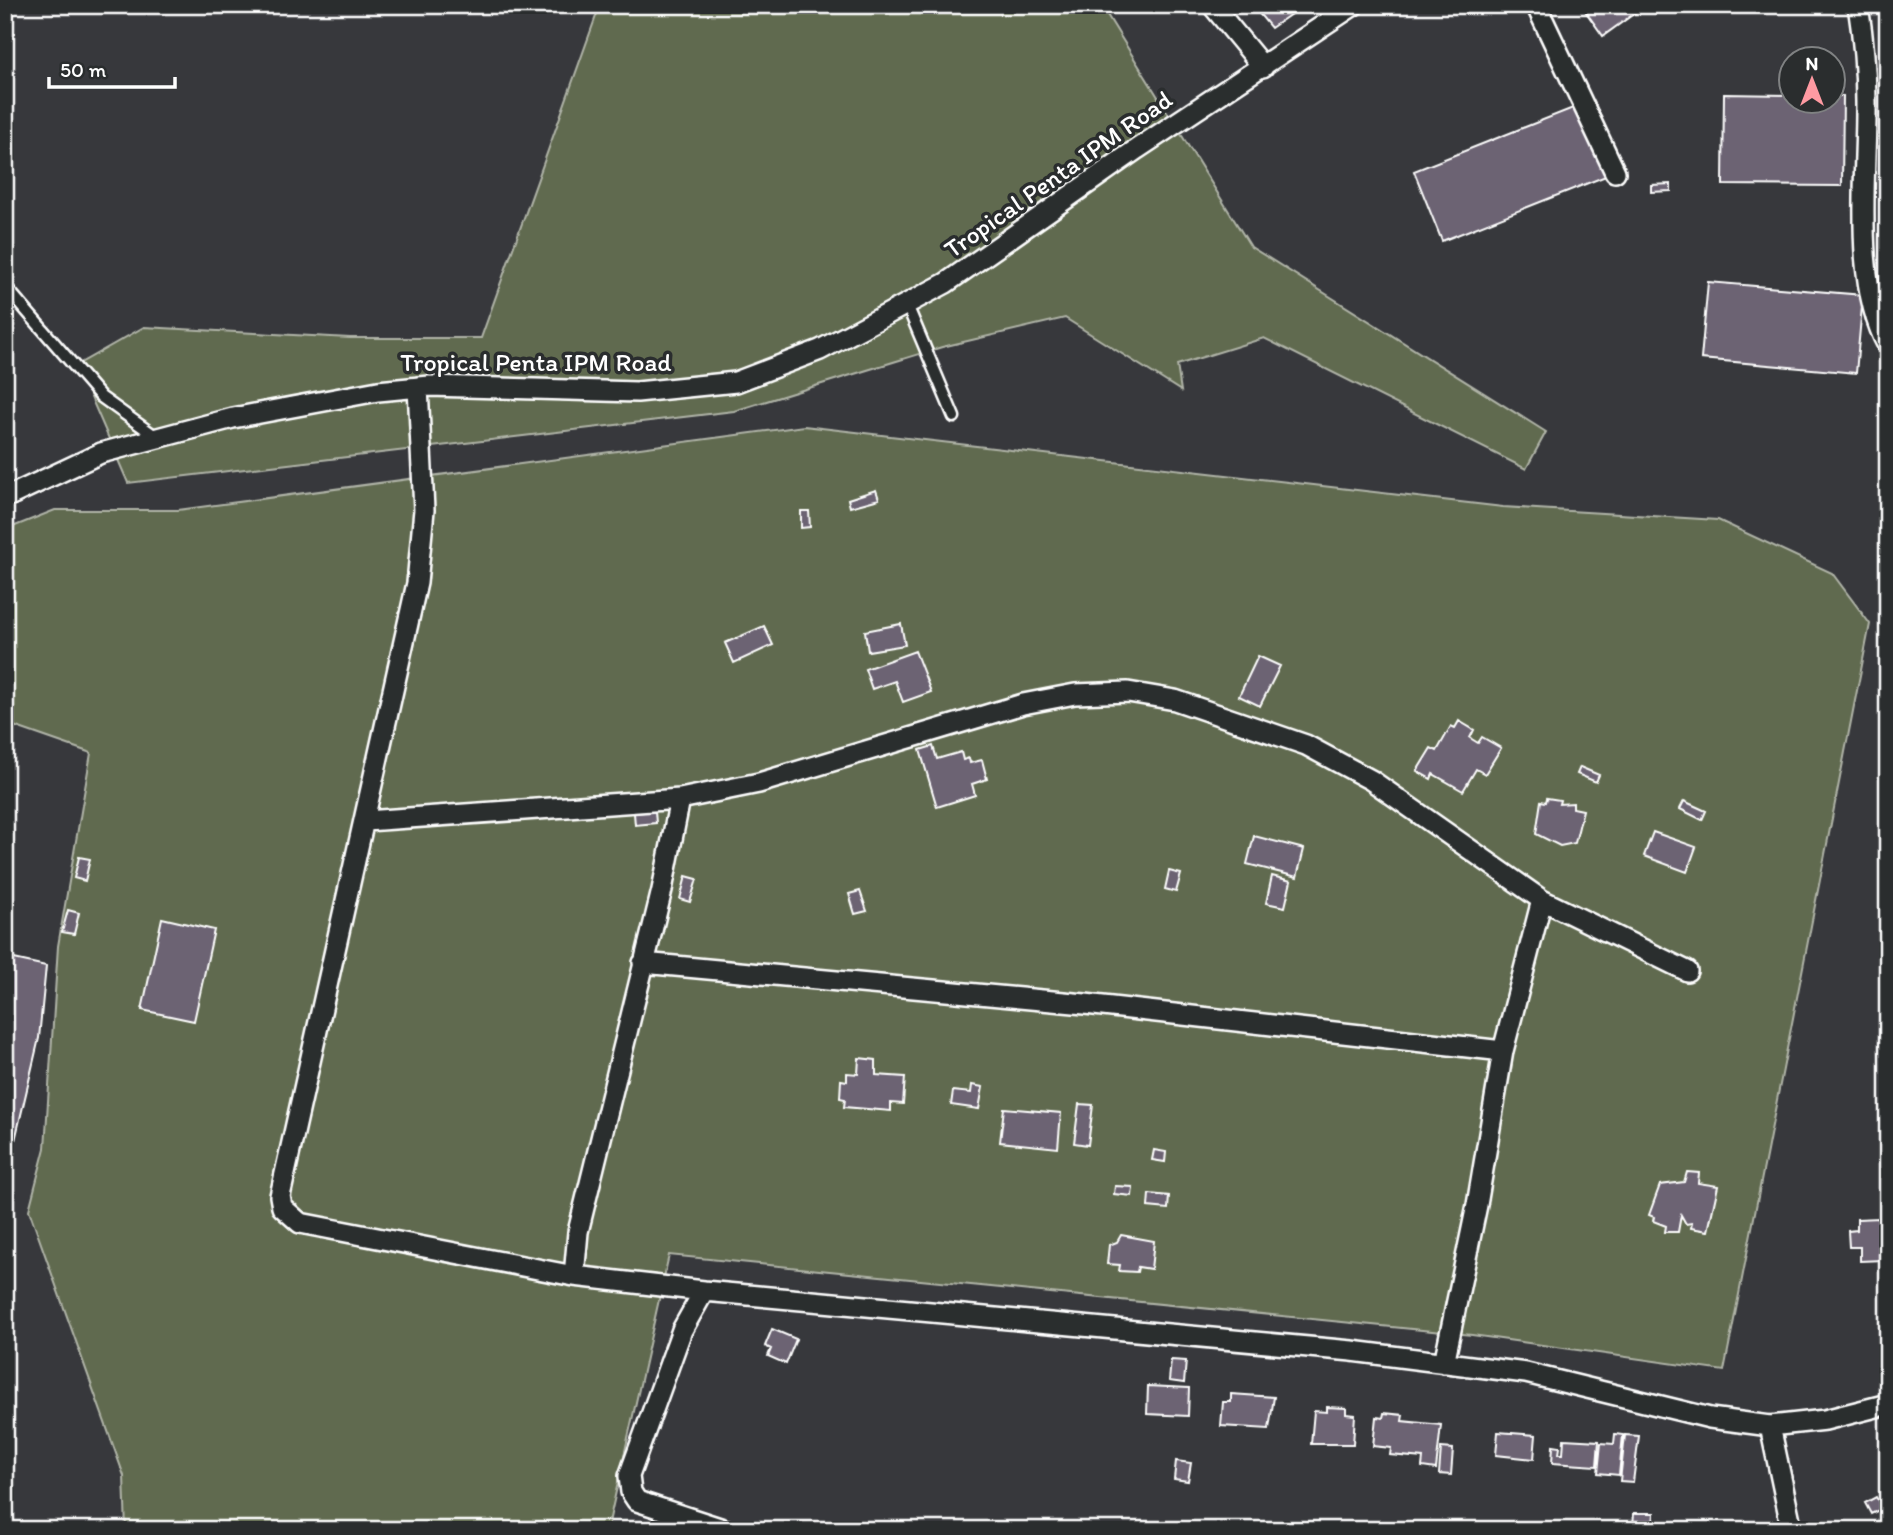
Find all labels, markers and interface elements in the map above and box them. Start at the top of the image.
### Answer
scale bar [49,46,175,90]
north arrow [1778,46,1848,116]
text: N [1806,52,1818,75]
text: 50 m [60,57,107,82]
street label: Tropical Penta IPM Road [938,83,1179,265]
street label: Tropical Penta IPM Road [400,346,672,378]

